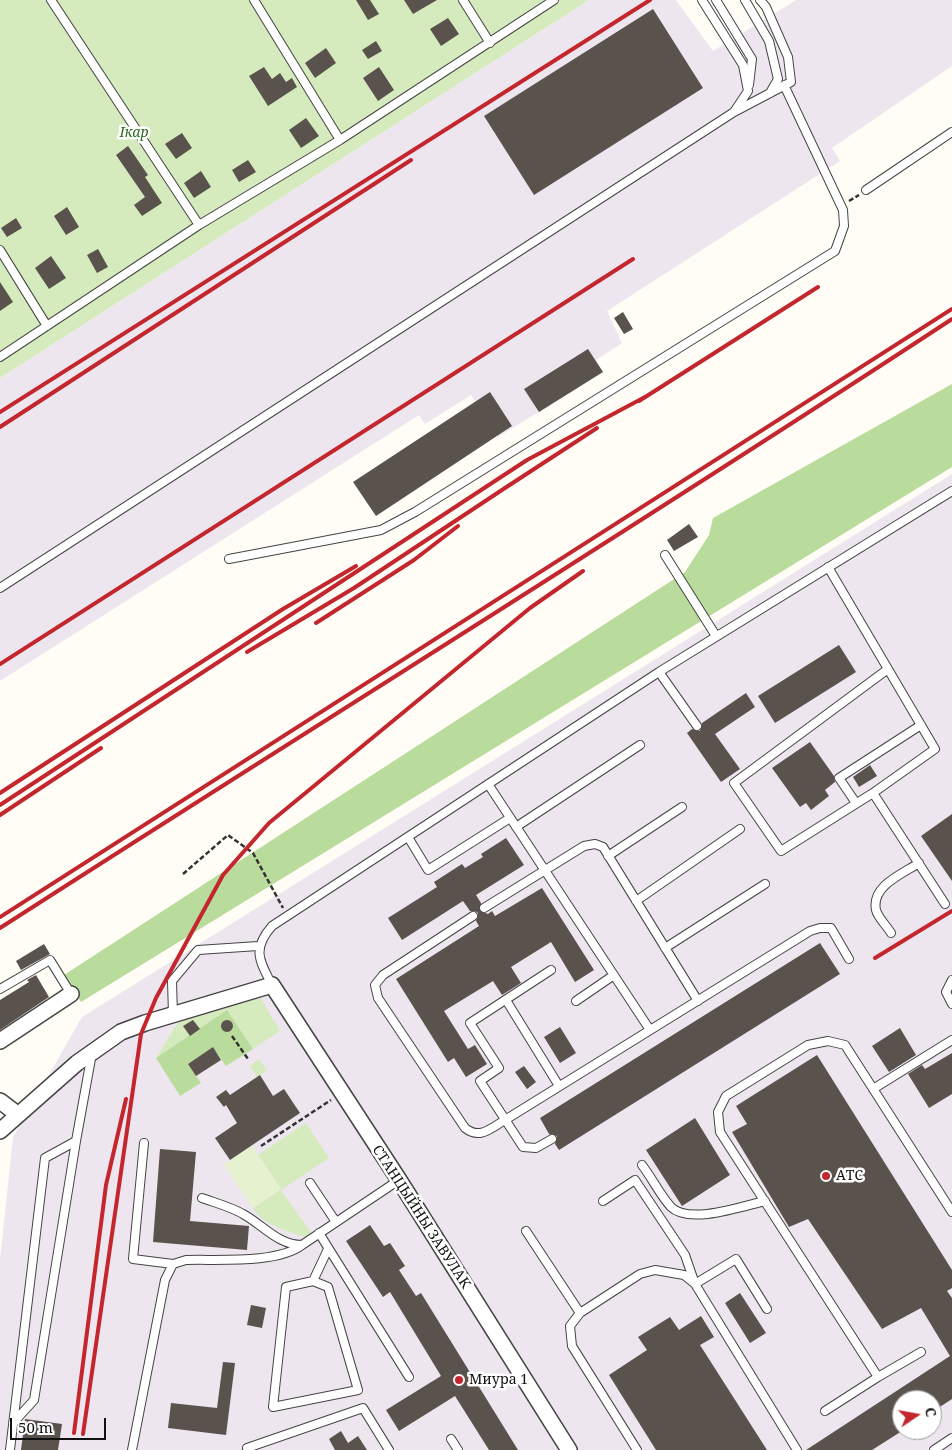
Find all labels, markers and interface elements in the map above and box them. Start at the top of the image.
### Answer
park label: Ікар [120,125,148,141]
street label: СТАНЦЫЙНЫ ЗАВУЛАК [368,1142,474,1292]
place label: АТС [836,1168,863,1184]
marker: АТС [820,1170,832,1182]
place label: Миура 1 [469,1372,528,1388]
marker: Миура 1 [453,1374,465,1386]
north arrow [892,1390,942,1440]
text: С [921,1406,941,1418]
scale bar [12,1408,109,1440]
text: 50 m [18,1417,53,1437]

